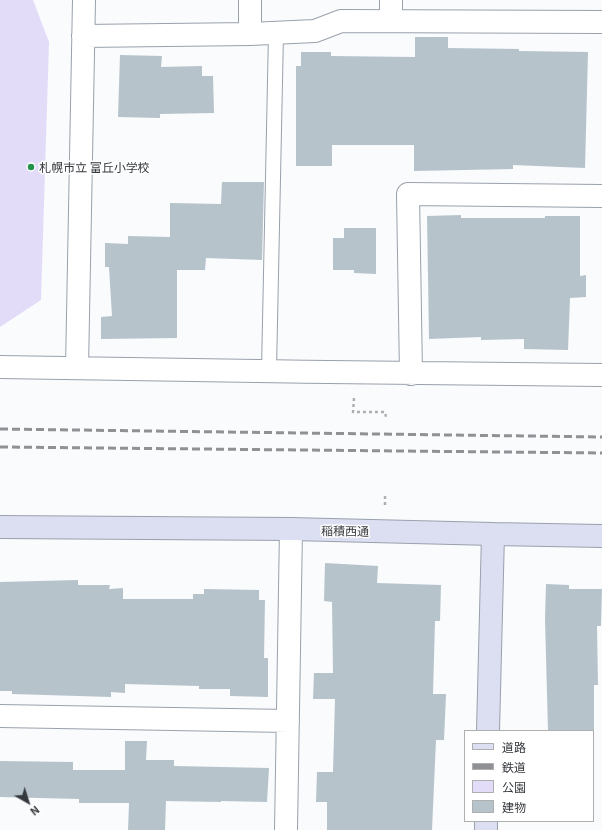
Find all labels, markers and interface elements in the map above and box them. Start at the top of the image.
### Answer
place label: 札幌市立 富丘小学校 [39,160,150,174]
marker: 札幌市立 富丘小学校 [26,162,36,172]
street label: 稲積西通 [321,523,369,539]
legend [464,730,594,822]
text: 道路 [502,738,526,755]
text: 鉄道 [502,758,526,775]
text: 公園 [502,778,526,795]
north arrow [8,782,48,822]
text: 建物 [502,798,526,815]
text: N [27,803,44,820]

